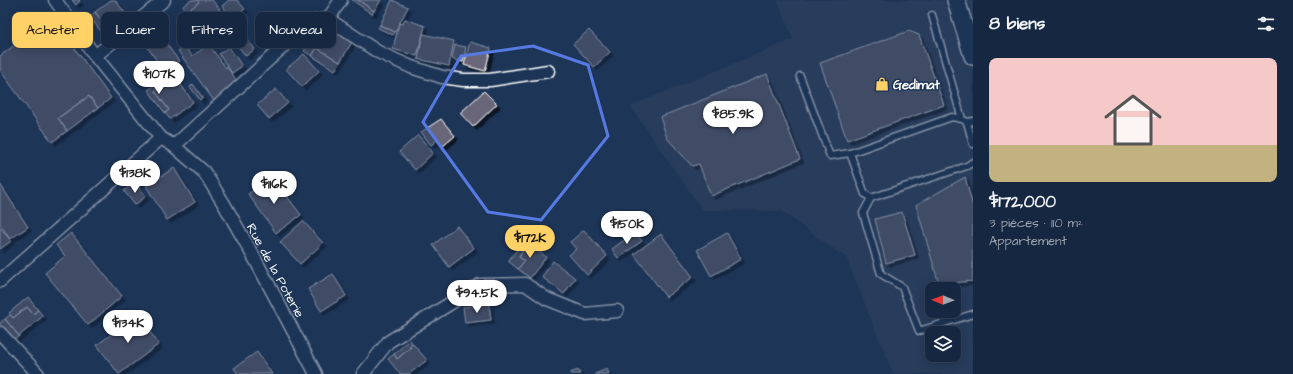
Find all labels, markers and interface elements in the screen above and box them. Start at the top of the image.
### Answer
chip: Acheter [12,12,93,48]
chip: Louer [101,12,169,48]
chip: Filtres [177,12,247,48]
chip: Nouveau [255,12,336,48]
text: 8 biens [989,12,1045,36]
icon: filters [1255,13,1277,35]
pin: $107K [131,61,187,95]
text: $107K [143,65,175,83]
shop icon: Gedimat [874,76,890,92]
place label: Gedimat [893,76,940,94]
icon: home [1097,84,1169,156]
pin: $85.9K [700,101,766,135]
text: $85.9K [712,105,754,123]
pin: $138K [107,160,163,194]
text: $138K [119,164,151,182]
pin: $116K [246,171,302,205]
text: $116K [261,175,287,193]
text: $172,000 [989,190,1056,214]
pin: $150K [599,211,655,245]
text: 3 pièces · 110 m² [989,214,1083,232]
text: $150K [610,215,644,233]
street label: Rue de la Poterie [242,220,308,321]
pin: $172K [502,225,558,259]
text: $172K [514,229,546,247]
text: Appartement [989,232,1067,250]
pin: $94.5K [444,280,510,314]
north arrow [925,282,961,318]
map controls [925,282,961,362]
text: $94.5K [456,284,498,302]
pin: $134K [100,310,156,344]
text: $134K [112,314,144,332]
button: layers [925,326,961,362]

